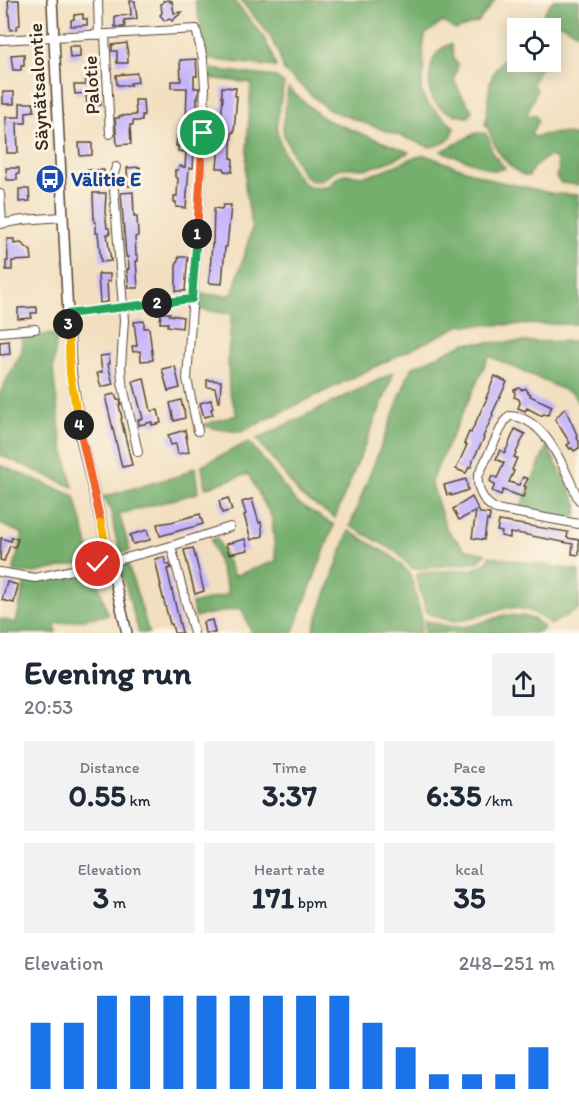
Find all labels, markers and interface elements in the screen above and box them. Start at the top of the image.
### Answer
map controls [507,18,561,72]
button: locate [507,18,561,72]
street label: Säynätsalontie [23,22,53,152]
street label: Palotie [77,55,105,115]
pin [177,107,228,158]
icon: arrive [186,116,219,149]
bus stop icon: Välitie E [34,163,66,195]
place label: Välitie E [71,167,141,191]
pin: 1 [182,219,212,249]
text: 1 [193,224,201,243]
pin: 2 [142,288,172,318]
text: 2 [153,293,161,312]
pin: 3 [53,309,83,339]
text: 3 [64,314,72,333]
pin: 4 [64,410,94,440]
text: 4 [74,415,84,434]
pin [72,538,123,589]
icon: check [81,547,114,580]
text: Evening run [24,653,191,692]
button: share [492,653,555,716]
text: 20:53 [24,695,73,719]
text: Distance [80,758,139,777]
text: Time [272,758,307,777]
text: Pace [453,758,486,777]
text: 0.55 [68,777,126,814]
text: 3:37 [262,777,317,814]
text: 6:35 [426,777,481,814]
text: km [126,791,151,810]
text: /km [481,791,513,810]
text: Elevation [78,860,141,879]
text: Heart rate [254,860,325,879]
text: kcal [455,860,484,879]
text: 3 [93,879,109,916]
text: 171 [251,879,294,916]
text: 35 [453,879,486,916]
text: m [109,893,126,912]
text: bpm [294,893,328,912]
text: Elevation [24,951,103,975]
text: 248–251 m [459,951,555,975]

